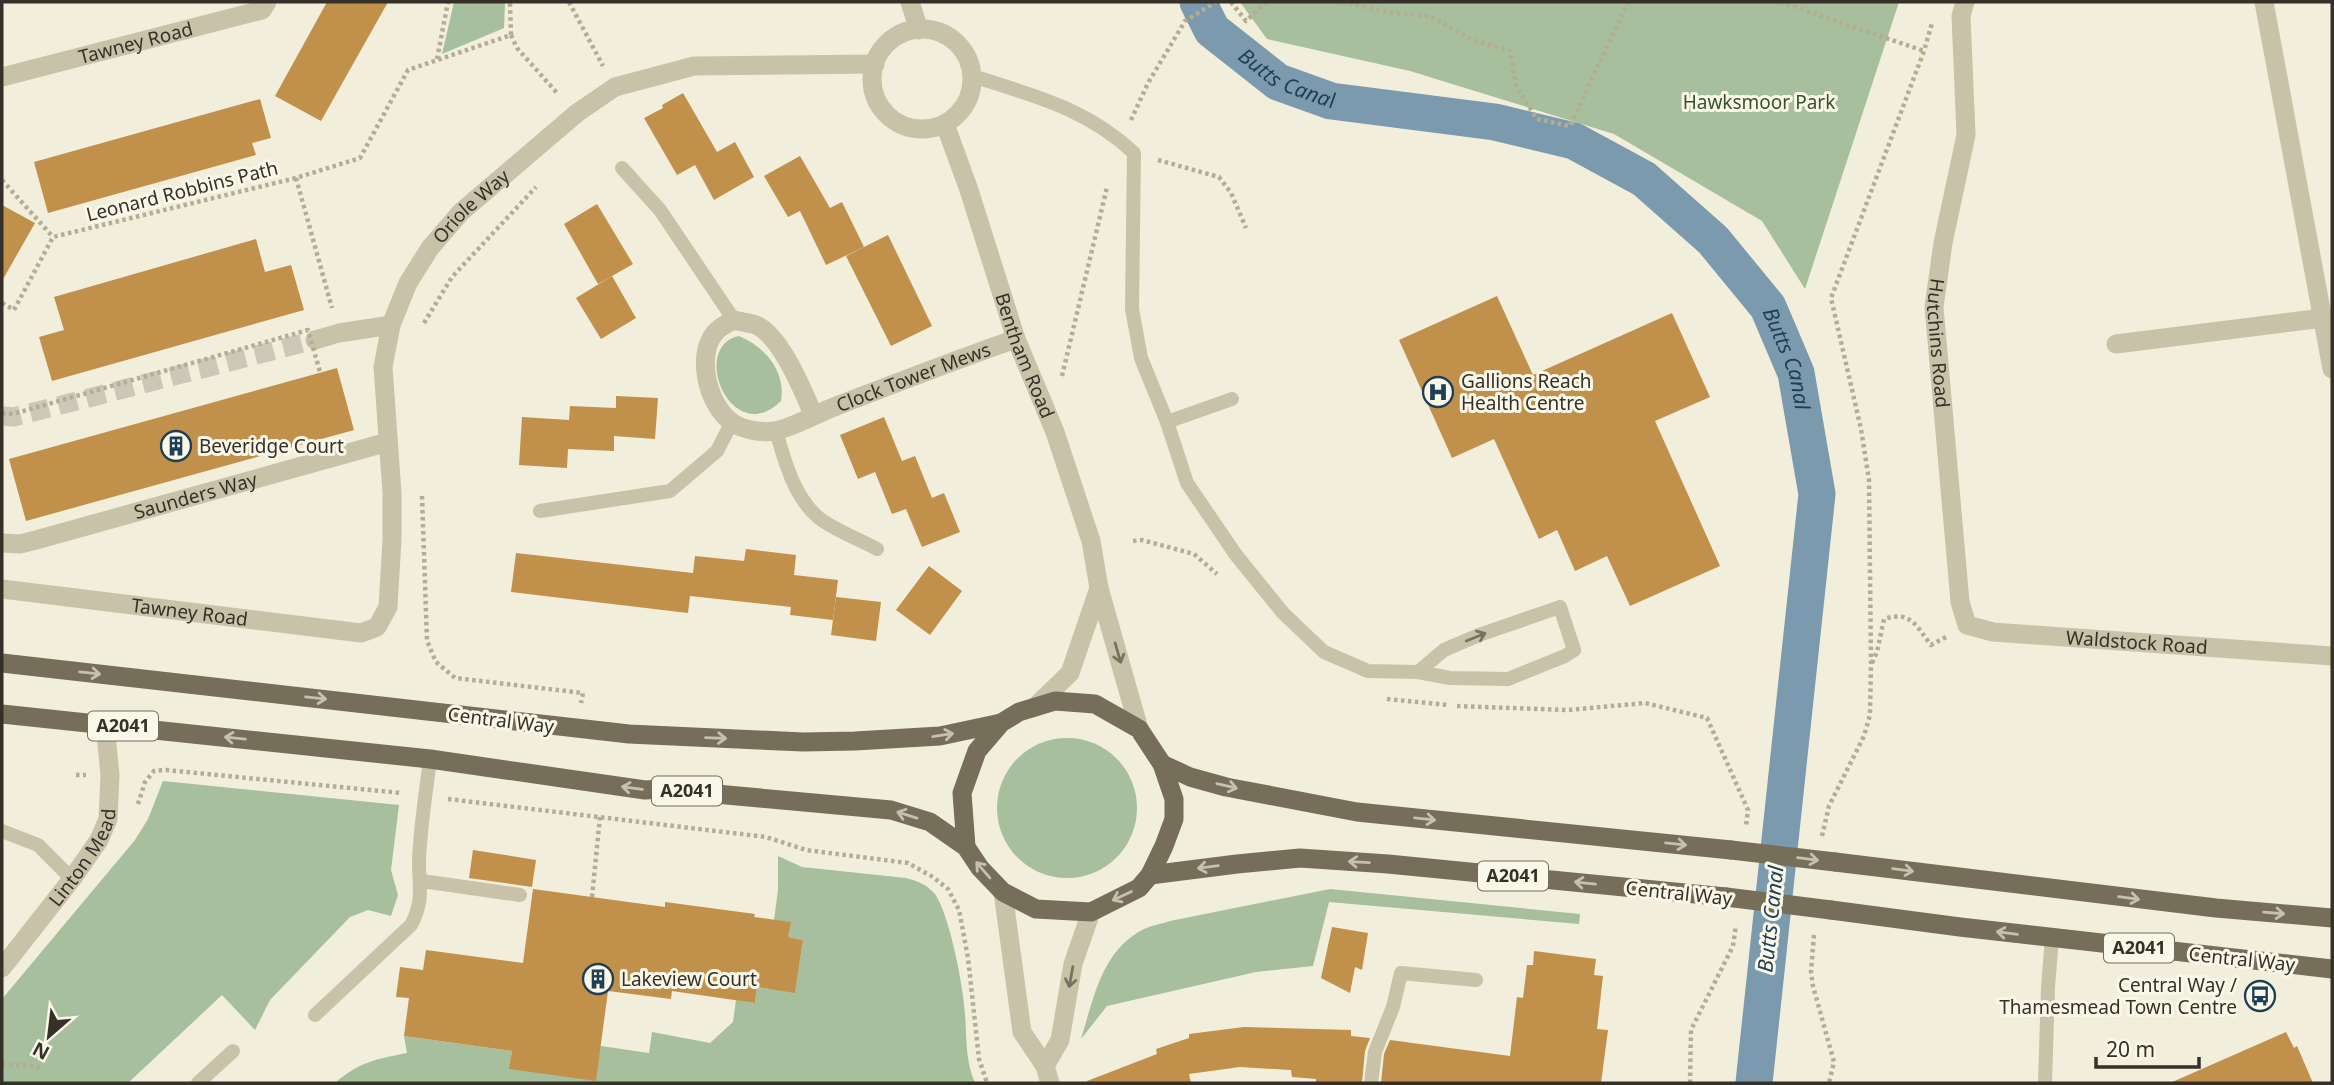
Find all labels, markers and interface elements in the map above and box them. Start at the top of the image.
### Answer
street label: Tawney Road [76,15,196,70]
water label: Butts Canal [1233,41,1337,114]
park label: Hawksmoor Park [1683,89,1835,115]
street label: Leonard Robbins Path [83,155,281,227]
street label: Oriole Way [427,163,515,249]
street label: Hutchins Road [1921,277,1956,409]
street label: Bentham Road [989,290,1061,422]
water label: Butts Canal [1757,303,1817,412]
street label: Clock Tower Mews [832,336,994,418]
place label: Gallions Reach Health Centre [1461,368,1592,416]
hospital icon: Gallions Reach Health Centre [1421,375,1455,409]
building icon: Beveridge Court [159,429,193,463]
place label: Beveridge Court [199,433,344,459]
street label: Saunders Way [131,466,260,525]
street label: Tawney Road [130,592,249,632]
street label: Waldstock Road [2065,624,2209,660]
one-way arrow [1465,629,1486,642]
one-way arrow [1112,642,1125,664]
one-way arrow [78,666,101,679]
one-way arrow [304,692,327,705]
street label: Central Way [446,701,556,739]
road number: A2041 [88,712,158,740]
one-way arrow [932,728,954,741]
one-way arrow [224,731,247,744]
one-way arrow [705,732,728,745]
road number: A2041 [652,776,722,806]
one-way arrow [1215,780,1238,794]
one-way arrow [621,781,644,794]
one-way arrow [896,807,918,820]
street label: Linton Mead [42,808,121,912]
one-way arrow [1413,812,1436,825]
one-way arrow [1664,838,1687,851]
one-way arrow [1796,853,1818,866]
one-way arrow [1348,855,1370,868]
one-way arrow [1197,861,1220,874]
one-way arrow [975,862,991,880]
road number: A2041 [1478,862,1548,890]
water label: Butts Canal [1750,864,1790,974]
one-way arrow [1891,864,1914,877]
street label: Central Way [1624,874,1734,912]
one-way arrow [1574,876,1597,889]
one-way arrow [1112,890,1133,904]
one-way arrow [2117,891,2140,904]
one-way arrow [2262,907,2285,920]
one-way arrow [1996,926,2019,939]
road number: A2041 [2104,933,2174,962]
street label: Central Way [2187,940,2297,978]
building icon: Lakeview Court [581,962,615,996]
one-way arrow [1064,965,1077,988]
place label: Lakeview Court [621,966,757,992]
place label: Central Way / Thamesmead Town Centre [1999,972,2237,1020]
bus stop icon: Central Way / Thamesmead Town Centre [2243,979,2277,1013]
north arrow [14,1001,84,1071]
scale bar [2096,1026,2199,1070]
text: 20 m [2106,1035,2155,1063]
text: N [28,1036,54,1066]

